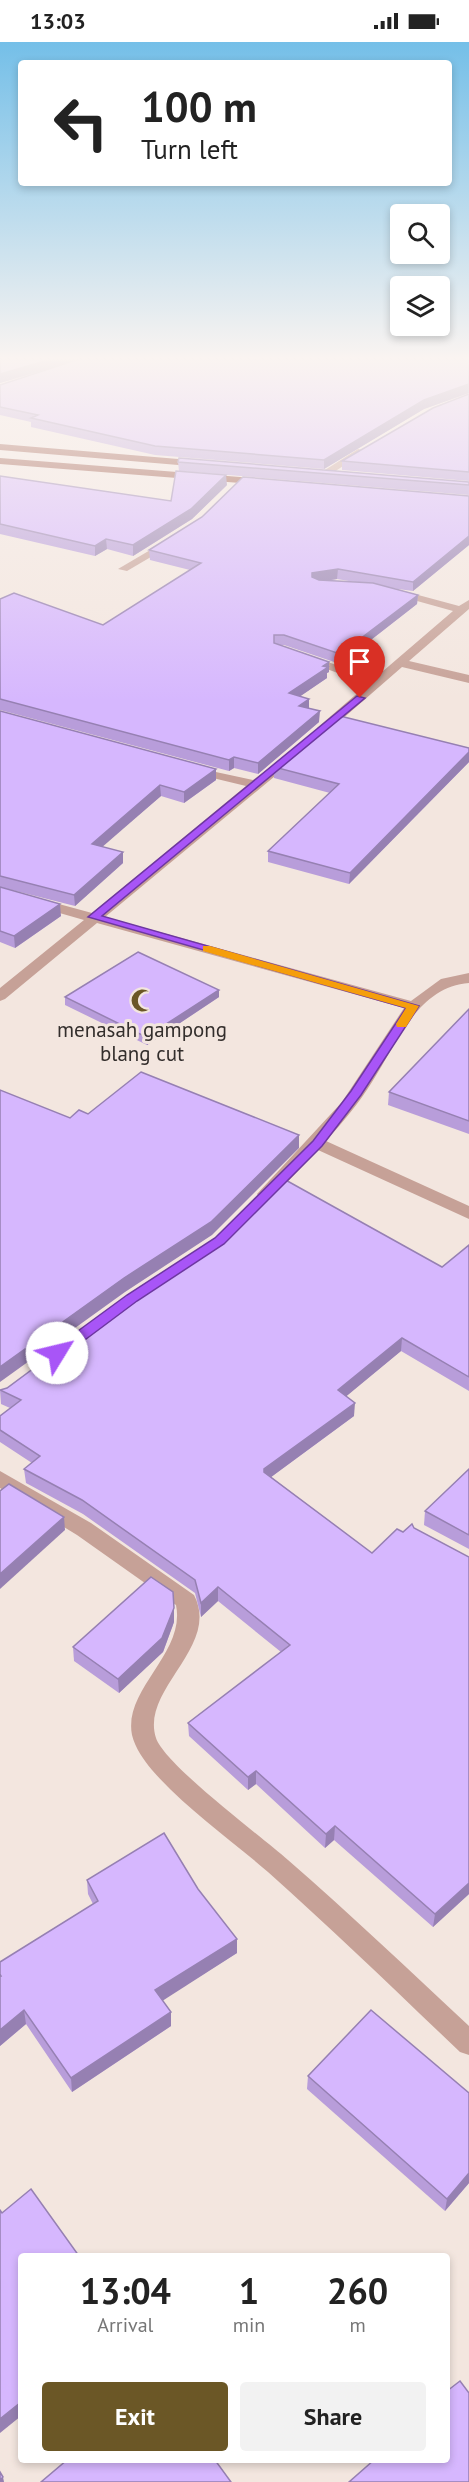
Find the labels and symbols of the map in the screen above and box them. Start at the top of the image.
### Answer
pin [334,636,385,698]
mosque icon: menasah gampong blang cut [129,988,155,1014]
place label: menasah gampong blang cut [57,1016,227,1067]
position arrow [25,1321,89,1385]

